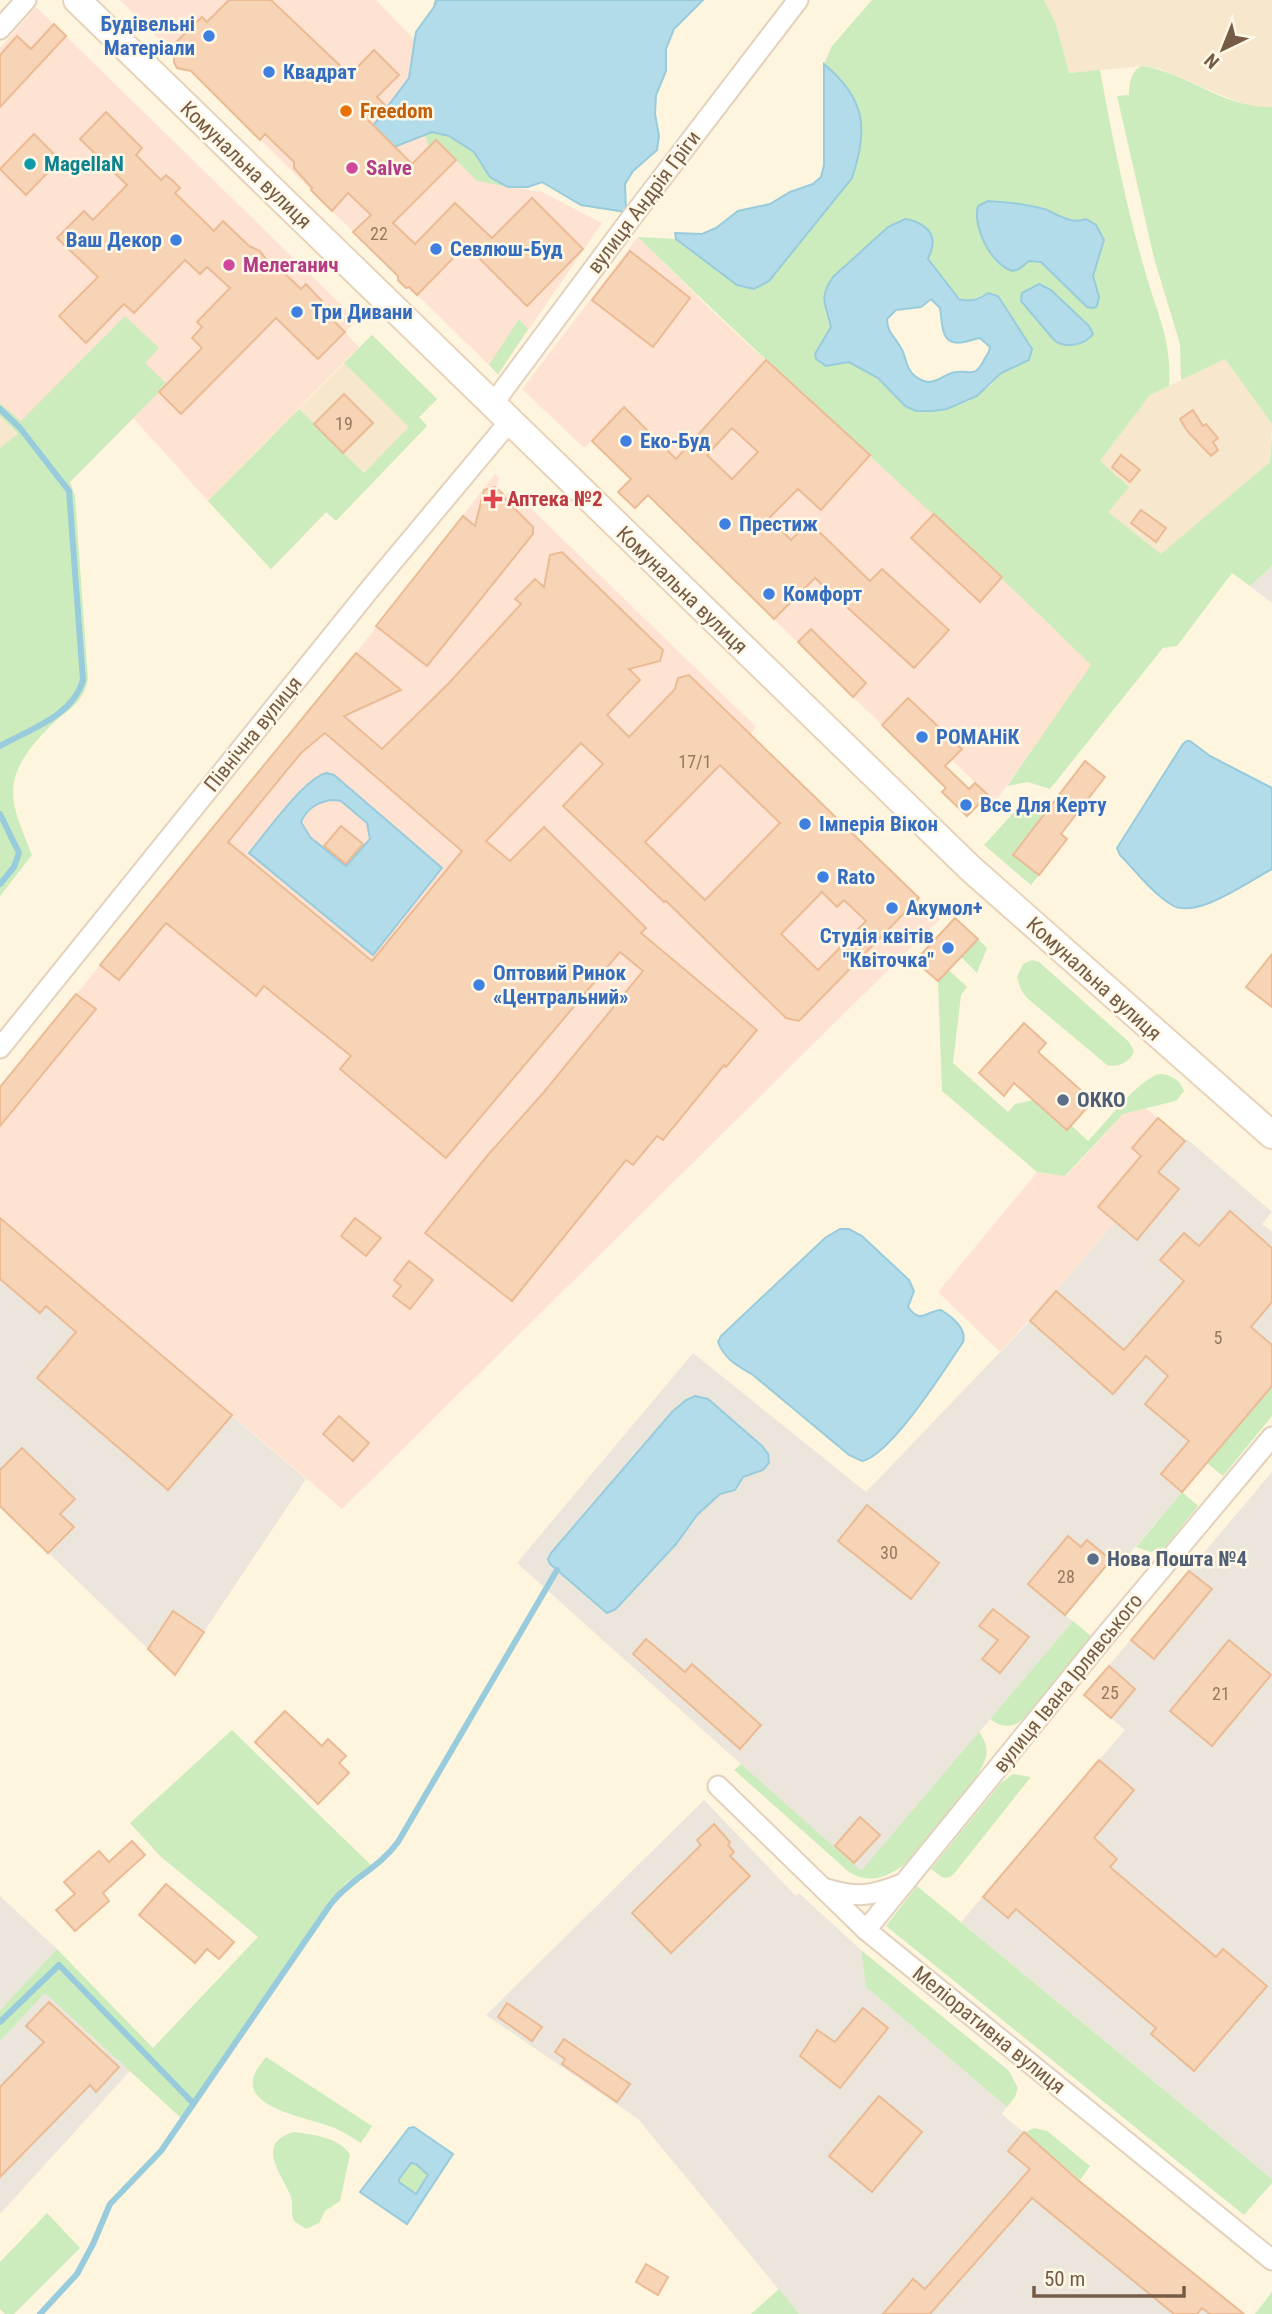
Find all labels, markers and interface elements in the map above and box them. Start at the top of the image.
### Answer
place label: Будівельні Матеріали [100,12,195,60]
north arrow [1188,14,1258,84]
marker: Будівельні Матеріали [201,28,217,44]
text: N [1200,49,1224,73]
place label: Квадрат [283,60,357,84]
marker: Квадрат [261,64,277,80]
street label: Комунальна вулиця [175,96,317,234]
place label: Freedom [360,99,433,123]
marker: Freedom [338,103,354,119]
street label: вулиця Андрія Гріги [583,126,705,278]
place label: MagellaN [44,152,124,176]
marker: MagellaN [22,156,38,172]
place label: Salve [366,156,412,180]
marker: Salve [344,160,360,176]
house number: 22 [370,223,388,244]
place label: Ваш Декор [66,228,162,252]
marker: Ваш Декор [168,232,184,248]
place label: Севлюш-Буд [450,237,563,261]
marker: Севлюш-Буд [428,241,444,257]
place label: Мелеганич [243,253,339,277]
marker: Мелеганич [221,257,237,273]
place label: Три Дивани [311,300,413,324]
marker: Три Дивани [289,304,305,320]
house number: 19 [335,413,353,434]
place label: Еко-Буд [640,429,711,453]
marker: Еко-Буд [618,433,634,449]
place label: Аптека №2 [507,487,603,511]
marker: Аптека №2 [485,491,501,507]
place label: Престиж [739,512,818,536]
marker: Престиж [717,516,733,532]
street label: Комунальна вулиця [611,521,753,659]
place label: Комфорт [783,582,863,606]
marker: Комфорт [761,586,777,602]
street label: Північна вулиця [199,672,307,796]
place label: РОМАНіК [936,725,1019,749]
marker: РОМАНіК [914,729,930,745]
house number: 17/1 [678,751,712,772]
place label: Все Для Керту [980,793,1107,817]
marker: Все Для Керту [958,797,974,813]
place label: Імперія Вікон [819,812,938,836]
marker: Імперія Вікон [797,816,813,832]
place label: Rato [837,865,875,889]
marker: Rato [815,869,831,885]
place label: Акумол+ [906,896,983,920]
marker: Акумол+ [884,900,900,916]
street label: Комунальна вулиця [1022,912,1166,1046]
place label: Студія квітів "Квіточка" [820,924,934,972]
marker: Студія квітів "Квіточка" [940,940,956,956]
place label: Оптовий Ринок «Центральний» [493,961,629,1009]
marker: Оптовий Ринок «Центральний» [471,977,487,993]
place label: ОККО [1077,1088,1126,1112]
marker: ОККО [1055,1092,1071,1108]
house number: 5 [1214,1327,1223,1348]
house number: 30 [880,1542,898,1563]
place label: Нова Пошта №4 [1107,1547,1247,1571]
marker: Нова Пошта №4 [1085,1551,1101,1567]
house number: 28 [1057,1566,1075,1587]
street label: вулиця Івана Ірлявського [989,1589,1147,1777]
house number: 25 [1101,1682,1119,1703]
house number: 21 [1212,1683,1230,1704]
street label: Меліоративна вулиця [908,1961,1070,2099]
scale bar [1034,2254,1184,2298]
text: 50 m [1044,2267,1085,2291]

